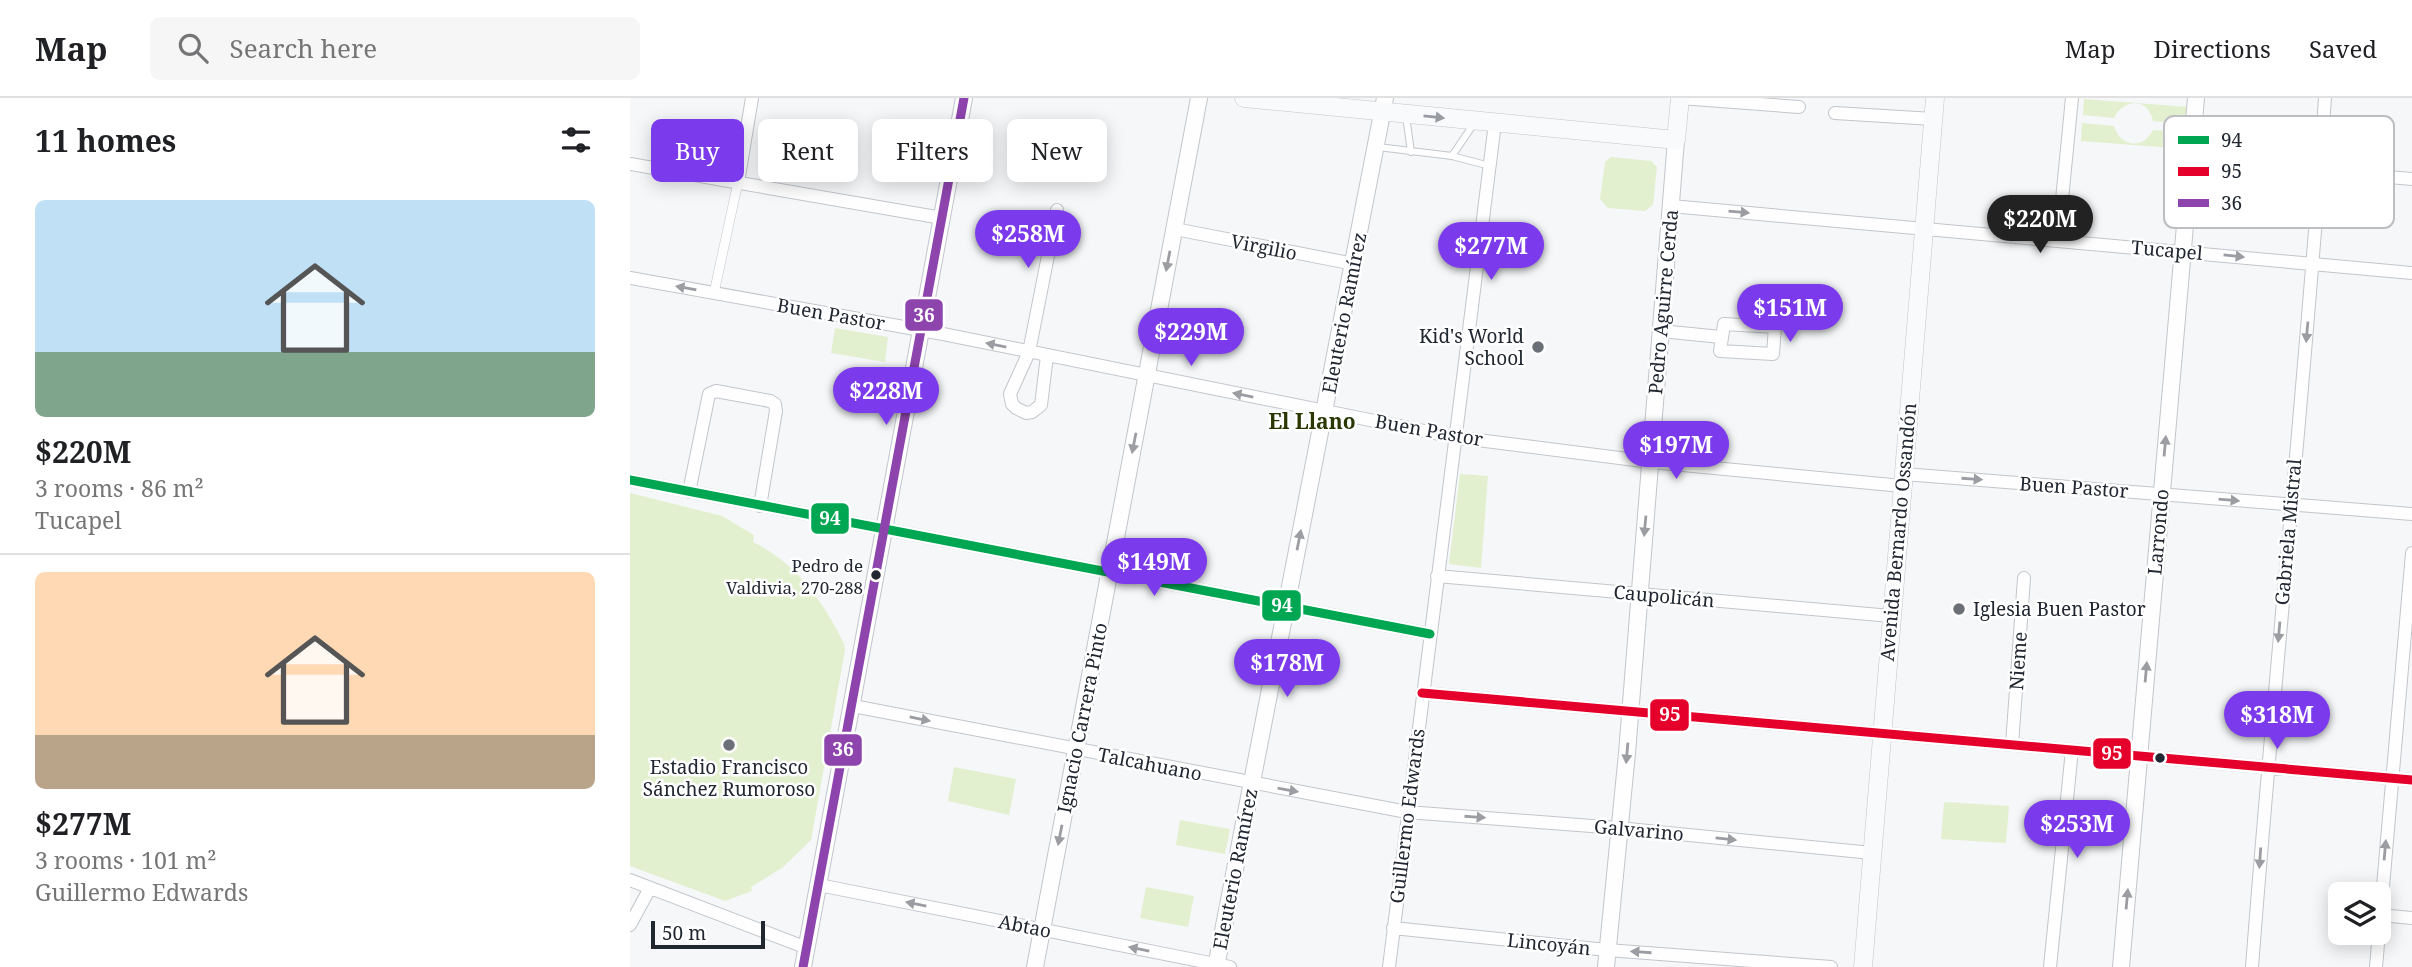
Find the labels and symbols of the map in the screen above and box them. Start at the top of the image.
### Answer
one-way arrow [1423,111,1445,122]
legend [2164,116,2394,228]
text: 94 [2221,127,2243,153]
text: 95 [2221,158,2242,184]
text: 36 [2221,190,2242,216]
pin: $220M [1991,195,2089,255]
one-way arrow [1728,207,1750,218]
street label: Pedro Aguirre Cerda [1642,208,1684,396]
pin: $258M [979,211,1077,270]
pin: $277M [1442,222,1540,282]
street label: Virgilio [1229,228,1299,266]
street label: Eleuterio Ramírez [1316,230,1372,396]
street label: Tucapel [2130,234,2204,266]
one-way arrow [1163,250,1174,272]
one-way arrow [2223,251,2245,262]
one-way arrow [675,282,697,293]
pin: $151M [1741,285,1839,344]
street label: Buen Pastor [775,292,887,336]
line badge: 36 [904,298,944,332]
text: 36 [913,302,935,328]
pin: $229M [1142,308,1240,368]
one-way arrow [2301,321,2312,343]
place label: Kid's World School [1419,323,1524,371]
one-way arrow [985,339,1007,350]
marker: Kid's World School [1530,339,1546,355]
pin: $228M [837,368,935,427]
one-way arrow [1232,389,1254,400]
street label: Avenida Bernardo Ossandón [1874,402,1922,662]
district label: El Llano [1268,407,1356,435]
street label: Buen Pastor [1373,408,1485,452]
pin: $197M [1627,422,1725,481]
one-way arrow [1128,432,1139,454]
one-way arrow [2160,434,2171,456]
street label: Gabriela Mistral [2269,458,2307,606]
street label: Buen Pastor [2019,470,2129,504]
one-way arrow [1961,474,1983,485]
street label: Larrondo [2141,488,2175,576]
one-way arrow [2218,495,2240,506]
line badge: 94 [810,502,850,535]
text: 94 [819,505,841,531]
one-way arrow [1639,515,1650,537]
one-way arrow [1294,529,1305,551]
pin: $149M [1105,538,1203,598]
place label: Pedro de Valdivia, 270-288 [726,554,863,599]
marker: Pedro de Valdivia, 270-288 [869,568,883,582]
street label: Caupolicán [1612,579,1716,613]
line badge: 94 [1261,589,1302,622]
text: 94 [1271,592,1293,618]
place label: Iglesia Buen Pastor [1973,596,2146,622]
marker: Iglesia Buen Pastor [1951,601,1967,617]
street label: Ignacio Carrera Pinto [1051,621,1113,815]
one-way arrow [2273,621,2284,643]
street label: Nieme [2003,631,2033,691]
pin: $178M [1238,640,1336,699]
one-way arrow [2141,661,2152,683]
pin: $318M [2228,692,2326,751]
line badge: 95 [1649,698,1690,732]
text: 95 [1659,701,1681,727]
one-way arrow [909,714,931,725]
street label: Guillermo Edwards [1383,727,1431,905]
line badge: 36 [823,733,863,767]
text: 36 [832,736,854,762]
marker: Estadio Francisco Sánchez Rumoroso [721,737,737,753]
line badge: 95 [2092,737,2132,770]
text: 95 [2101,740,2123,766]
street label: Talcahuano [1096,741,1204,787]
one-way arrow [1621,742,1632,764]
unlabelled marker [2153,751,2167,765]
place label: Estadio Francisco Sánchez Rumoroso [643,754,815,802]
one-way arrow [1277,785,1299,796]
street label: Eleuterio Ramírez [1207,786,1263,952]
pin: $253M [2028,800,2126,860]
one-way arrow [1464,812,1486,823]
street label: Galvarino [1593,813,1685,847]
one-way arrow [1055,824,1066,846]
one-way arrow [1715,833,1737,844]
one-way arrow [2380,839,2391,861]
one-way arrow [2254,847,2265,869]
one-way arrow [2122,888,2133,910]
one-way arrow [905,899,927,910]
street label: Abtao [996,908,1054,944]
scale bar [651,918,765,950]
street label: Lincoyán [1506,927,1592,961]
one-way arrow [1128,943,1150,954]
one-way arrow [1629,947,1651,958]

